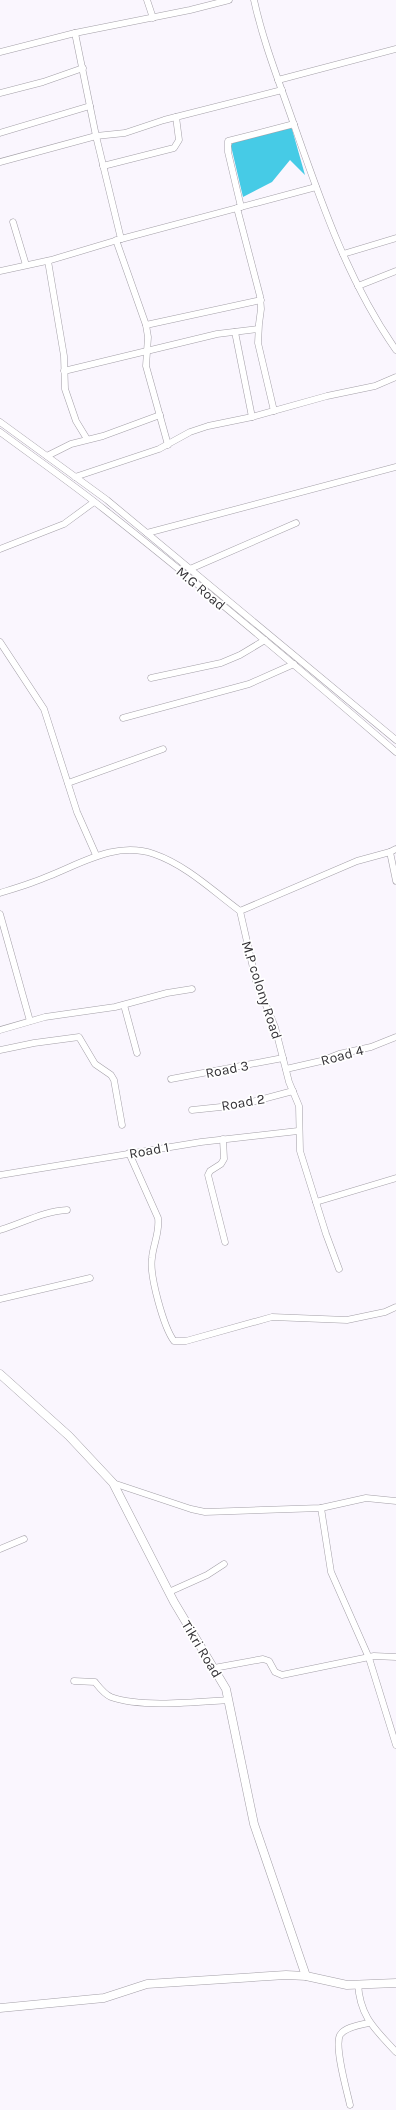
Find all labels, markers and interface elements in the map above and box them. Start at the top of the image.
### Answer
street label: M.G Road [173,563,229,614]
street label: M.P colony Road [238,939,285,1041]
street label: Road 4 [319,1042,365,1069]
street label: Road 3 [204,1057,250,1082]
street label: Road 2 [220,1090,266,1115]
street label: Road 1 [128,1139,170,1162]
street label: Tikri Road [178,1618,225,1681]

